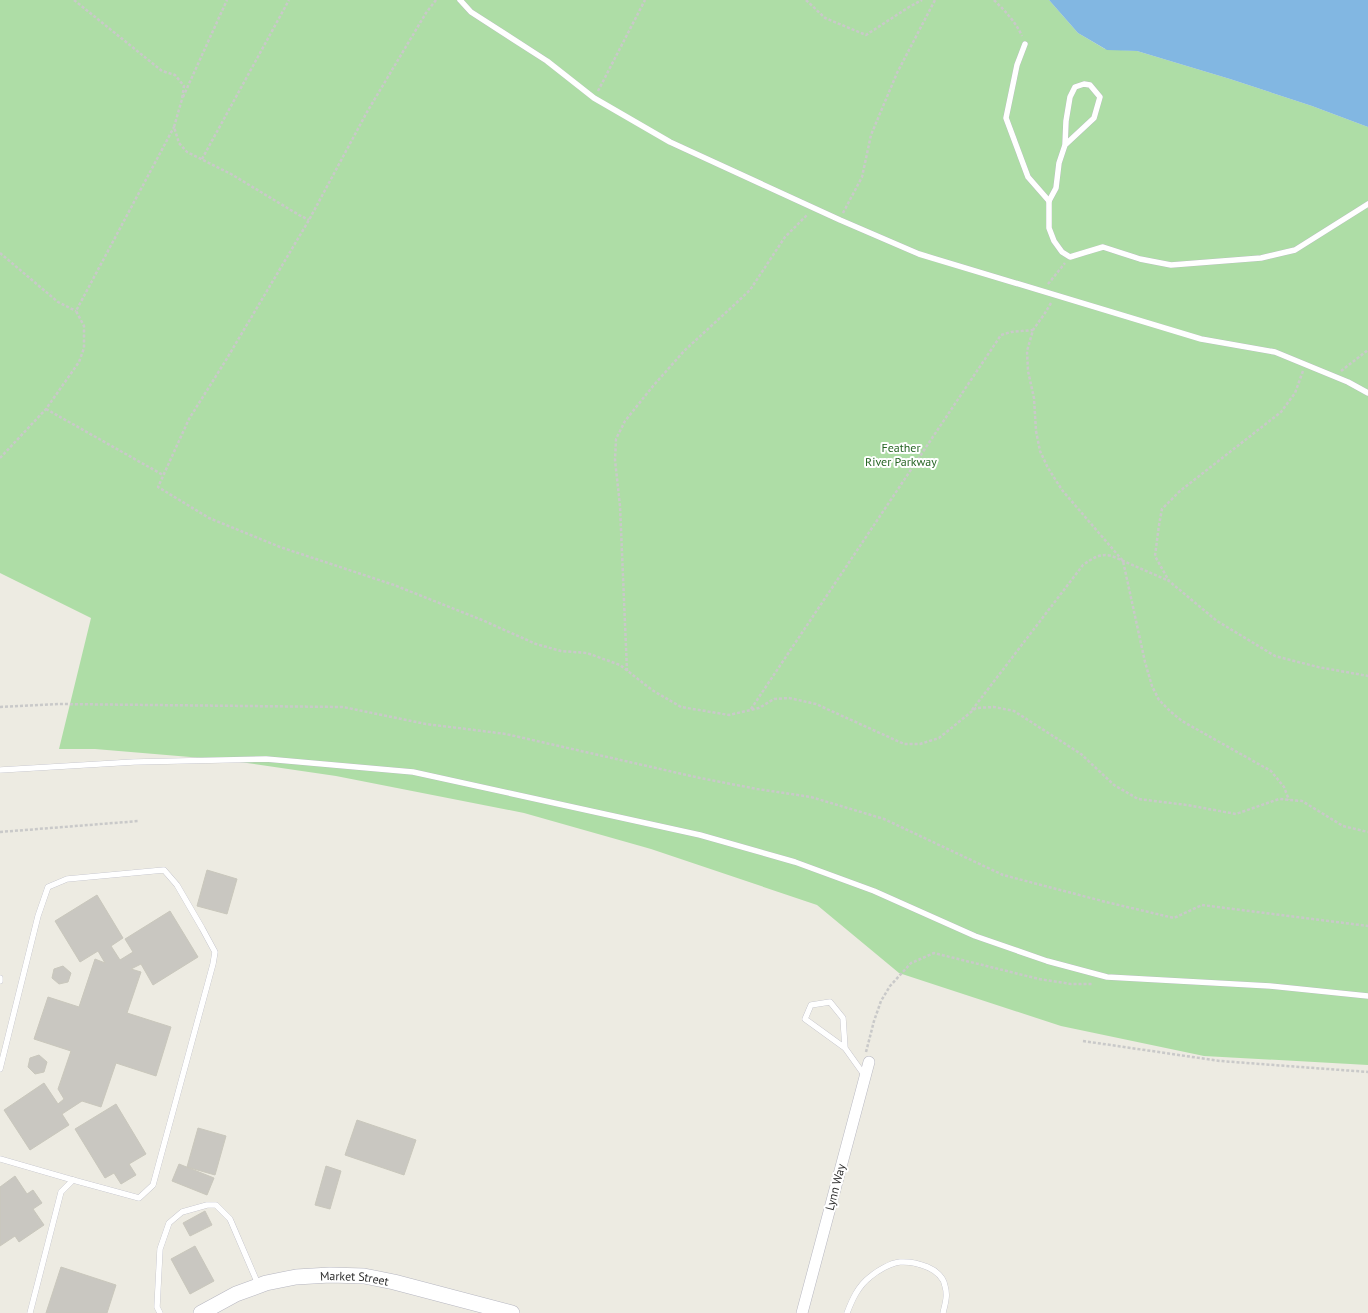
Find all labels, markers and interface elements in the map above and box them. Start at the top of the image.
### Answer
park label: Feather River Parkway [865,440,937,469]
street label: Lynn Way [822,1162,849,1212]
street label: Market Street [320,1267,390,1288]

